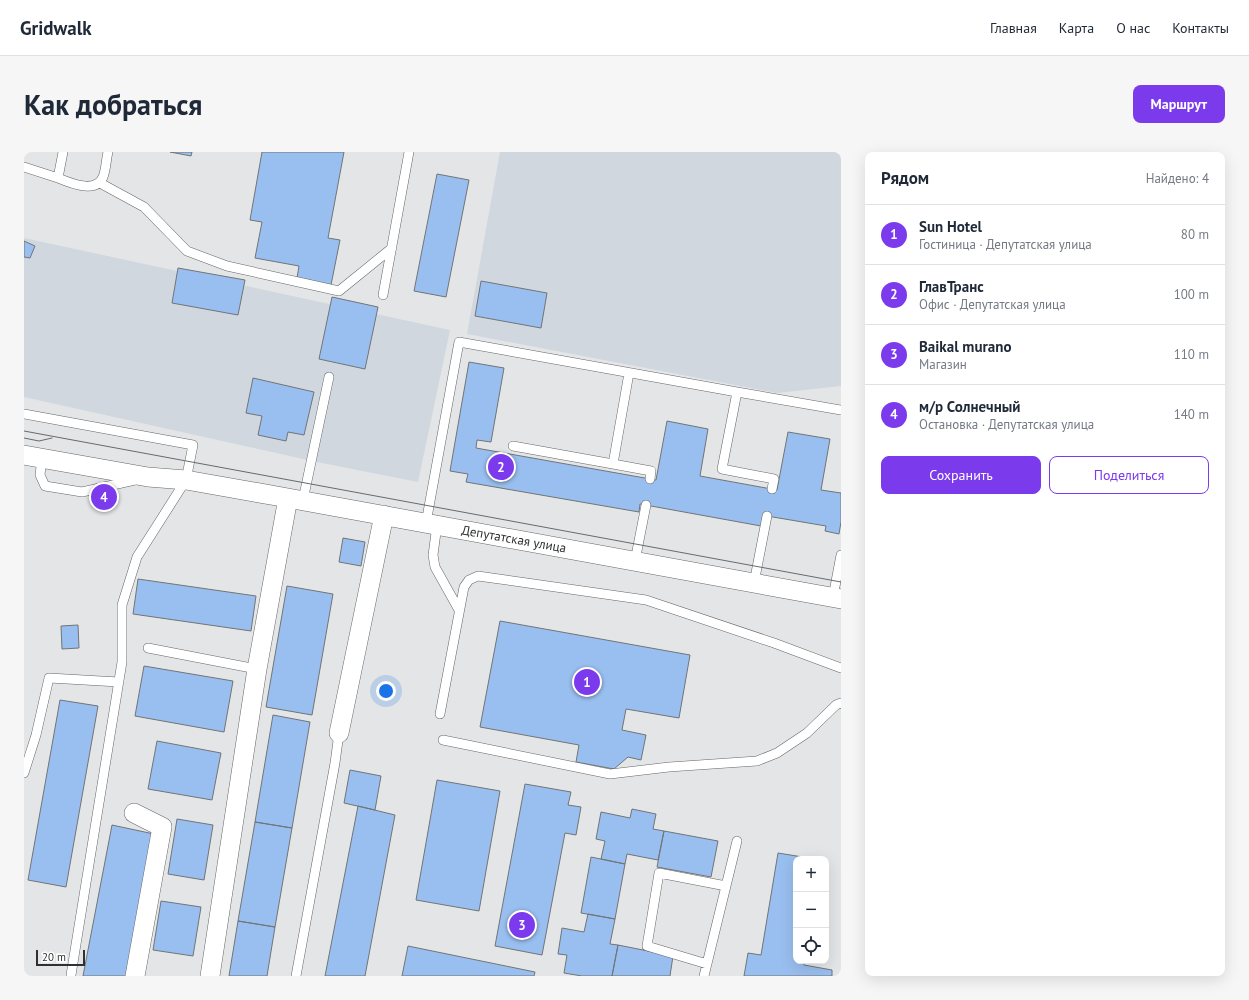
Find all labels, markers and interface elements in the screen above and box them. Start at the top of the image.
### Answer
text: Gridwalk [20,16,92,40]
text: Главная [990,19,1037,37]
text: Карта [1059,19,1094,37]
text: О нас [1116,19,1150,37]
text: Контакты [1172,19,1229,37]
button: Маршрут [1133,85,1225,123]
text: Как добраться [24,86,202,123]
text: Рядом [881,167,929,189]
text: Найдено: 4 [1146,170,1209,187]
text: Sun Hotel [919,217,982,236]
text: 1 [890,226,898,243]
text: 80 m [1181,226,1209,243]
text: Гостиница · Депутатская улица [919,236,1092,253]
text: ГлавТранс [919,277,984,296]
text: 2 [890,286,898,303]
text: 100 m [1174,286,1209,303]
text: Офис · Депутатская улица [919,296,1066,313]
text: Baikal murano [919,337,1011,356]
text: 3 [890,346,898,363]
text: 110 m [1174,346,1209,363]
text: Магазин [919,356,967,373]
text: м/р Солнечный [919,397,1020,416]
text: 4 [890,406,898,423]
text: 140 m [1174,406,1209,423]
text: Остановка · Депутатская улица [919,416,1094,433]
pin: 2 [488,452,514,482]
button: Сохранить [881,456,1041,494]
button: Поделиться [1049,456,1209,494]
pin: 4 [91,482,117,512]
street label: Депутатская улица [460,521,568,557]
pin: 1 [574,667,600,697]
your location [376,681,396,701]
map controls [793,856,829,964]
button: + [793,856,829,892]
button: − [793,892,829,928]
pin: 3 [509,910,535,940]
button: locate [793,928,829,964]
scale bar [36,948,85,967]
text: 20 m [42,950,66,964]

